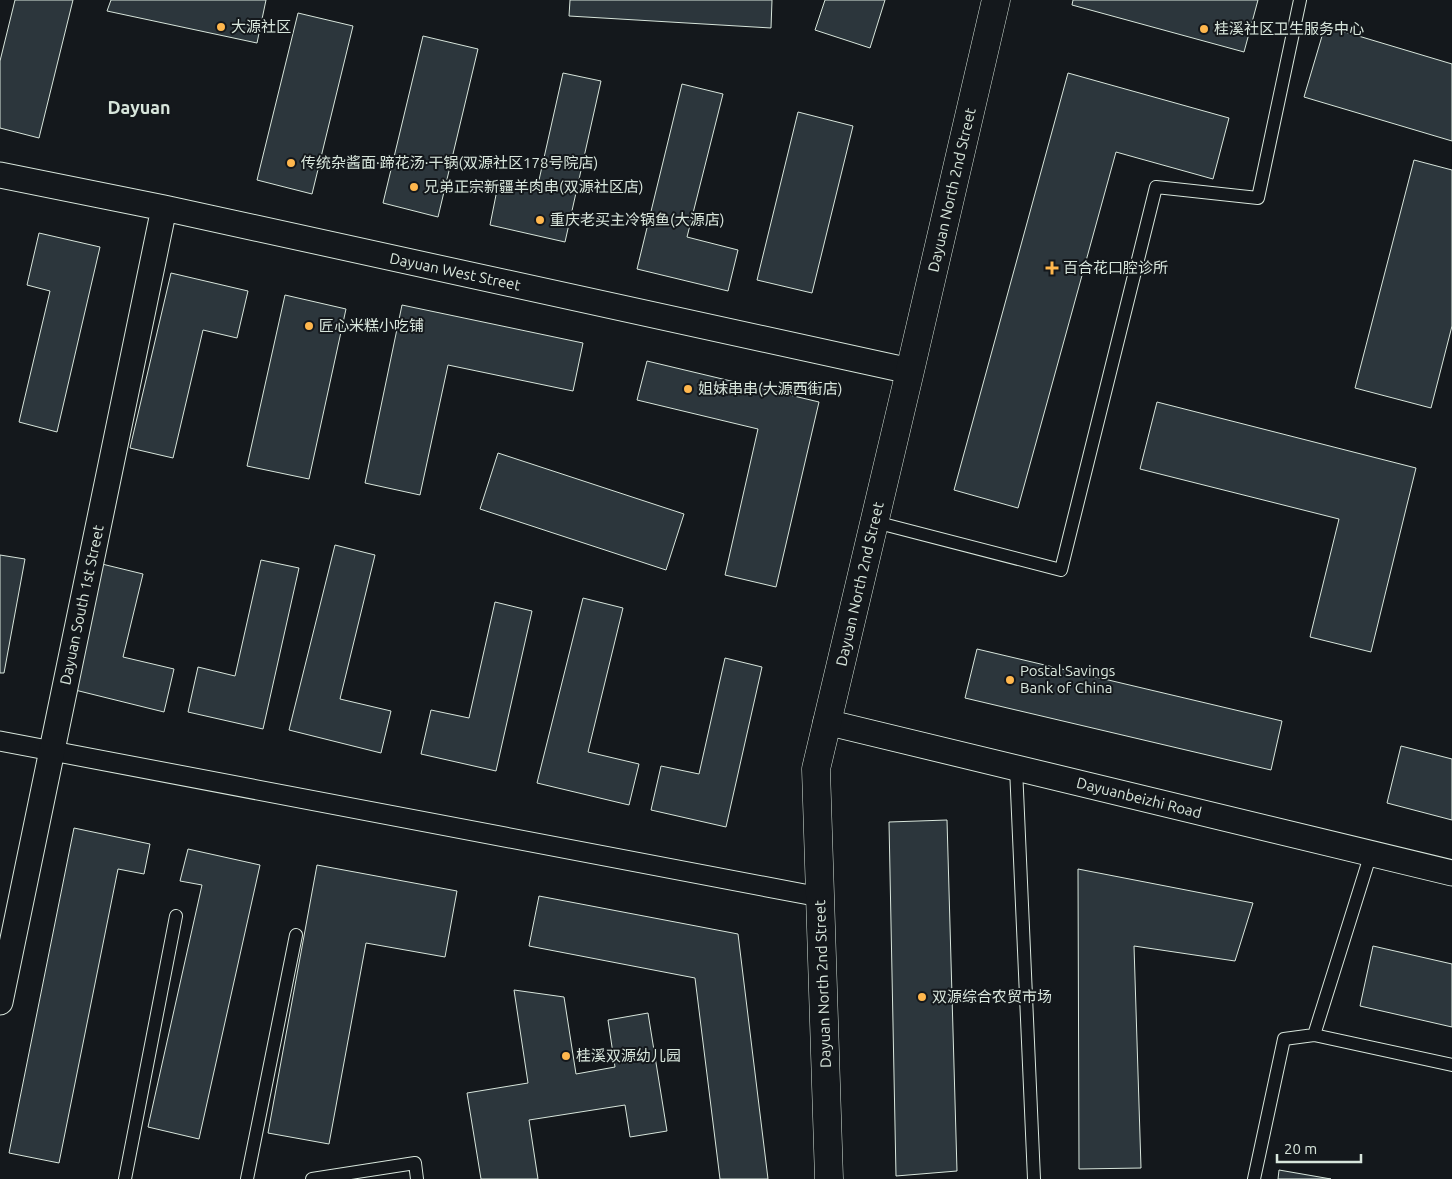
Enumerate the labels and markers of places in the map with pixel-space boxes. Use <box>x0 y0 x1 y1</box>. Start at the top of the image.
place label: 大源社区 <box>231 18 291 35</box>
place label: 桂溪社区卫生服务中心 <box>1214 20 1364 37</box>
marker: 大源社区 <box>215 21 227 33</box>
marker: 桂溪社区卫生服务中心 <box>1198 23 1210 35</box>
place label: 传统杂酱面·蹄花汤·干锅(双源社区178号院店) <box>301 154 598 171</box>
marker: 传统杂酱面·蹄花汤·干锅(双源社区178号院店) <box>285 157 297 169</box>
place label: 兄弟正宗新疆羊肉串(双源社区店) <box>424 178 643 195</box>
marker: 兄弟正宗新疆羊肉串(双源社区店) <box>408 181 420 193</box>
place label: 重庆老买主冷锅鱼(大源店) <box>550 211 724 228</box>
marker: 重庆老买主冷锅鱼(大源店) <box>534 214 546 226</box>
place label: 百合花口腔诊所 <box>1063 259 1168 276</box>
marker: 百合花口腔诊所 <box>1045 261 1059 275</box>
place label: 匠心米糕小吃铺 <box>319 317 424 334</box>
marker: 匠心米糕小吃铺 <box>303 320 315 332</box>
place label: 姐妹串串(大源西街店) <box>698 380 842 397</box>
marker: 姐妹串串(大源西街店) <box>682 383 694 395</box>
place label: Postal Savings Bank of China <box>1020 662 1115 696</box>
marker: Postal Savings Bank of China <box>1004 674 1016 686</box>
place label: 双源综合农贸市场 <box>932 988 1052 1005</box>
marker: 双源综合农贸市场 <box>916 991 928 1003</box>
place label: 桂溪双源幼儿园 <box>576 1047 681 1064</box>
marker: 桂溪双源幼儿园 <box>560 1050 572 1062</box>

